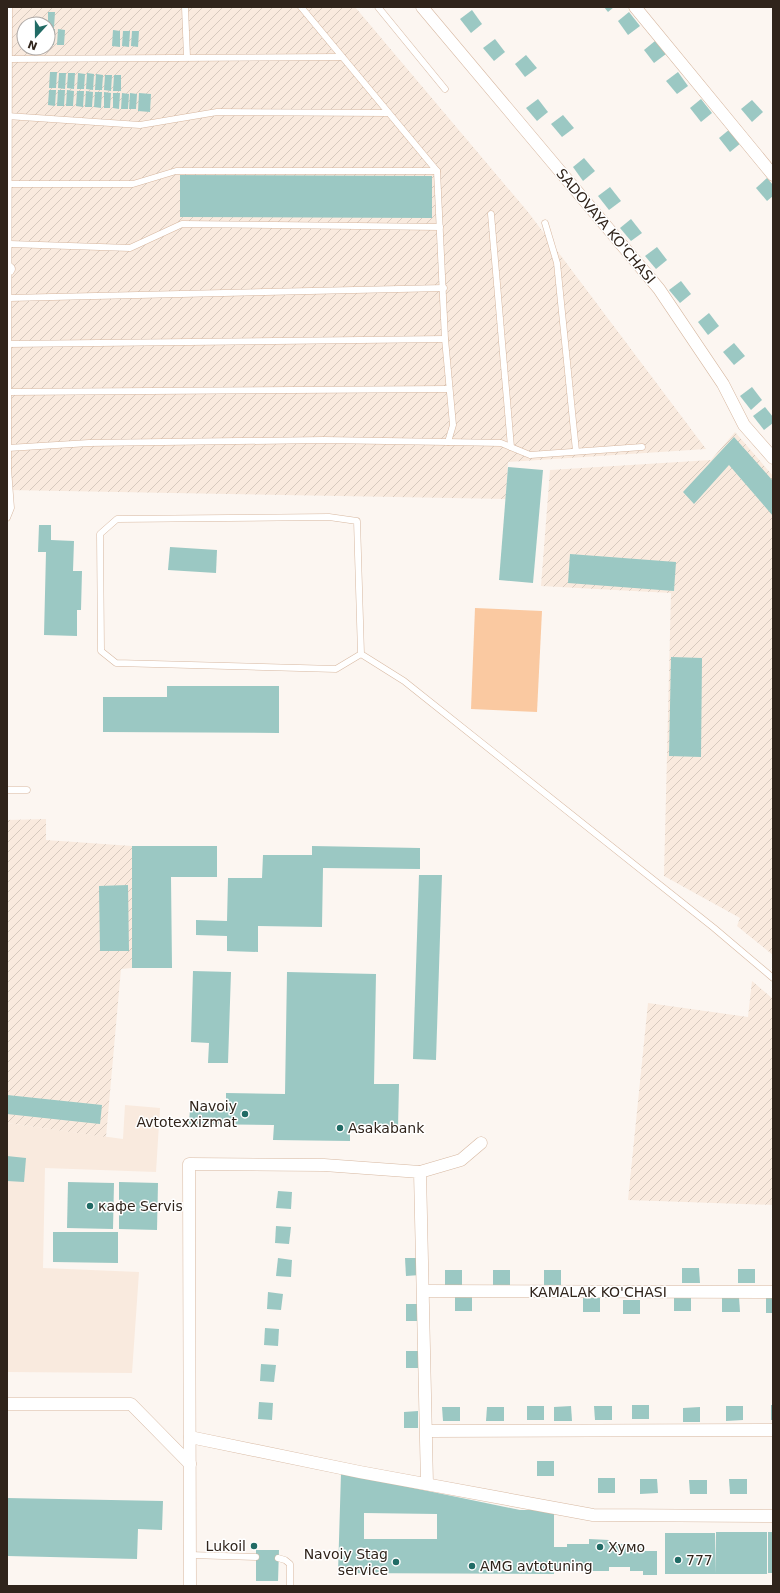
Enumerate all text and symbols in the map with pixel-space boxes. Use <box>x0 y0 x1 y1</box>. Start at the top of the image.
north arrow <box>16 16 56 56</box>
text: N <box>26 37 39 53</box>
street label: SADOVAYA KO'CHASI <box>553 165 659 287</box>
place label: Navoiy Avtotexxizmat <box>137 1098 238 1130</box>
marker: Navoiy Avtotexxizmat <box>240 1109 250 1119</box>
place label: Asakabank <box>348 1120 425 1136</box>
marker: Asakabank <box>335 1123 345 1133</box>
place label: кафе Servis <box>98 1198 183 1214</box>
marker: кафе Servis <box>85 1201 95 1211</box>
street label: KAMALAK KO'CHASI <box>529 1284 667 1300</box>
place label: Lukoil <box>206 1538 246 1554</box>
place label: Хумо <box>608 1539 645 1555</box>
marker: Lukoil <box>249 1541 259 1551</box>
marker: Хумо <box>595 1542 605 1552</box>
place label: Navoiy Stag service <box>304 1546 388 1578</box>
place label: 777 <box>686 1552 713 1568</box>
marker: 777 <box>673 1555 683 1565</box>
marker: Navoiy Stag service <box>391 1557 401 1567</box>
place label: AMG avtotuning <box>480 1558 593 1574</box>
marker: AMG avtotuning <box>467 1561 477 1571</box>

